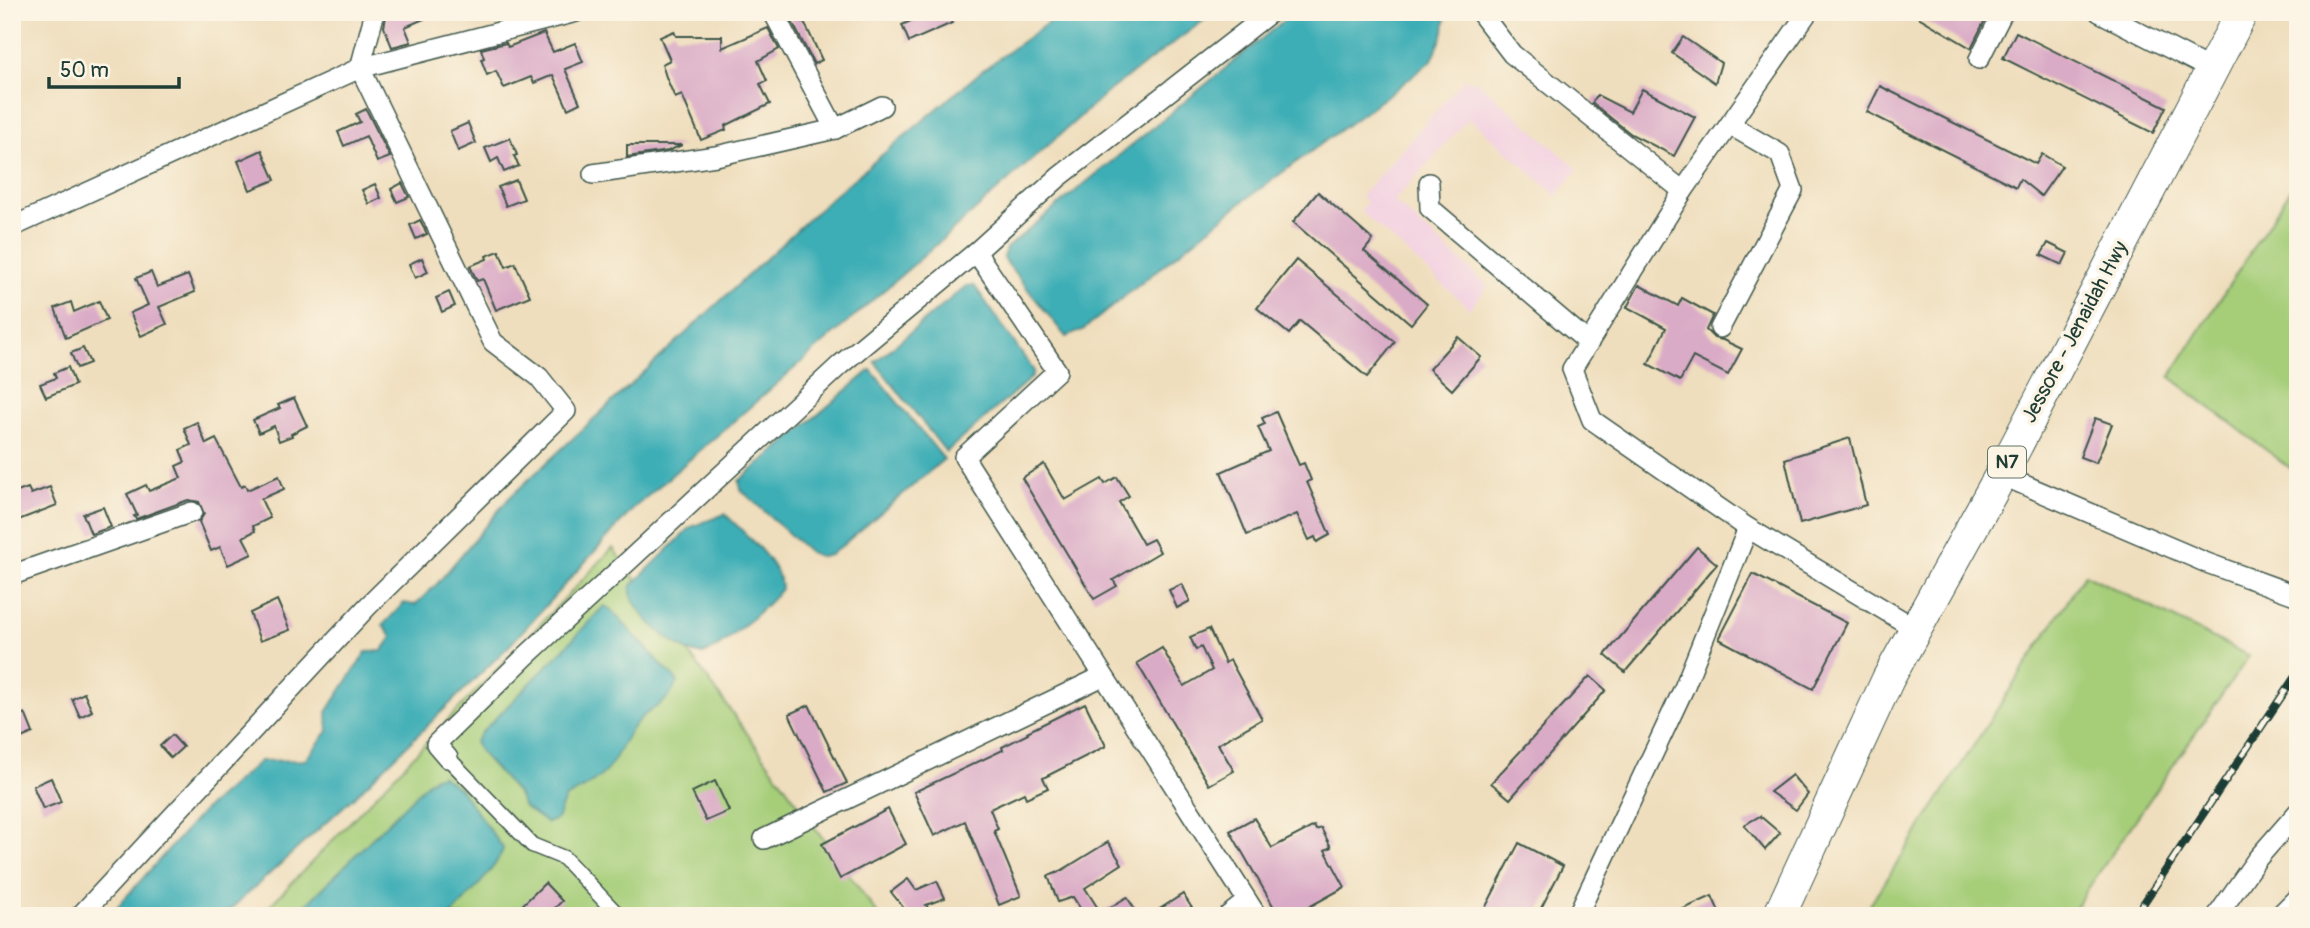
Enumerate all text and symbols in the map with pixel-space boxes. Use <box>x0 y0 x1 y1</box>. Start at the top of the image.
scale bar <box>49 46 178 90</box>
text: 50 m <box>60 57 109 84</box>
street label: Jessore - Jenaidah Hwy <box>2016 236 2134 428</box>
road number: N7 <box>1988 446 2026 477</box>

